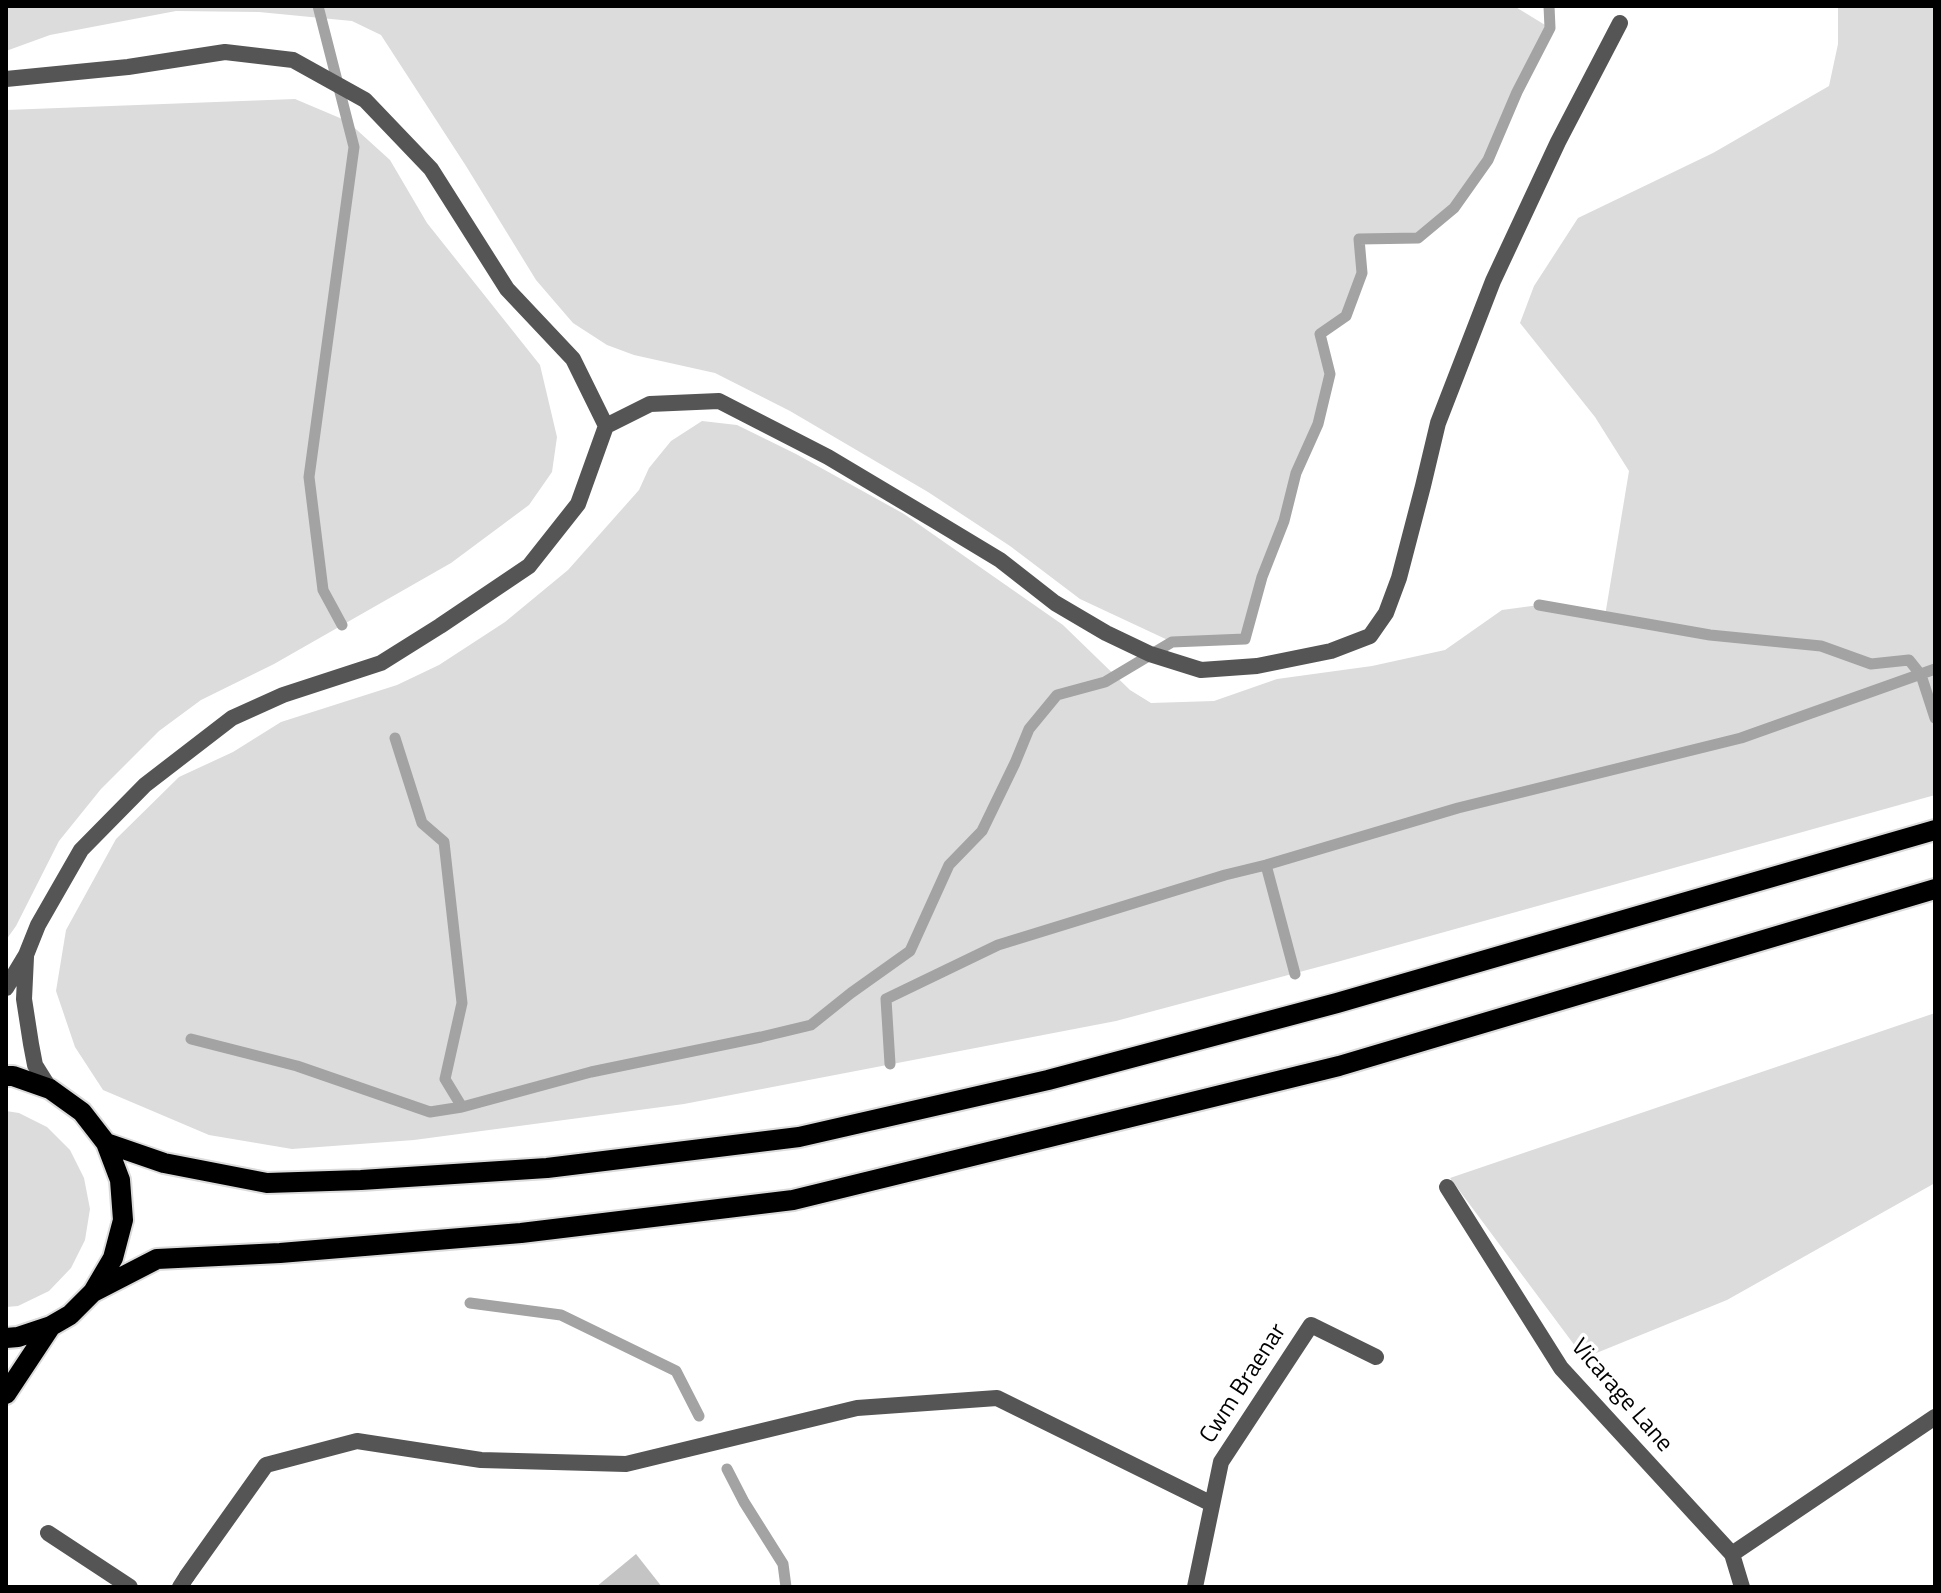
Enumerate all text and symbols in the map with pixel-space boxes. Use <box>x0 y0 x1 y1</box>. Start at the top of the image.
street label: Cwm Braenar <box>1195 1319 1293 1449</box>
street label: Vicarage Lane <box>1564 1334 1678 1458</box>

